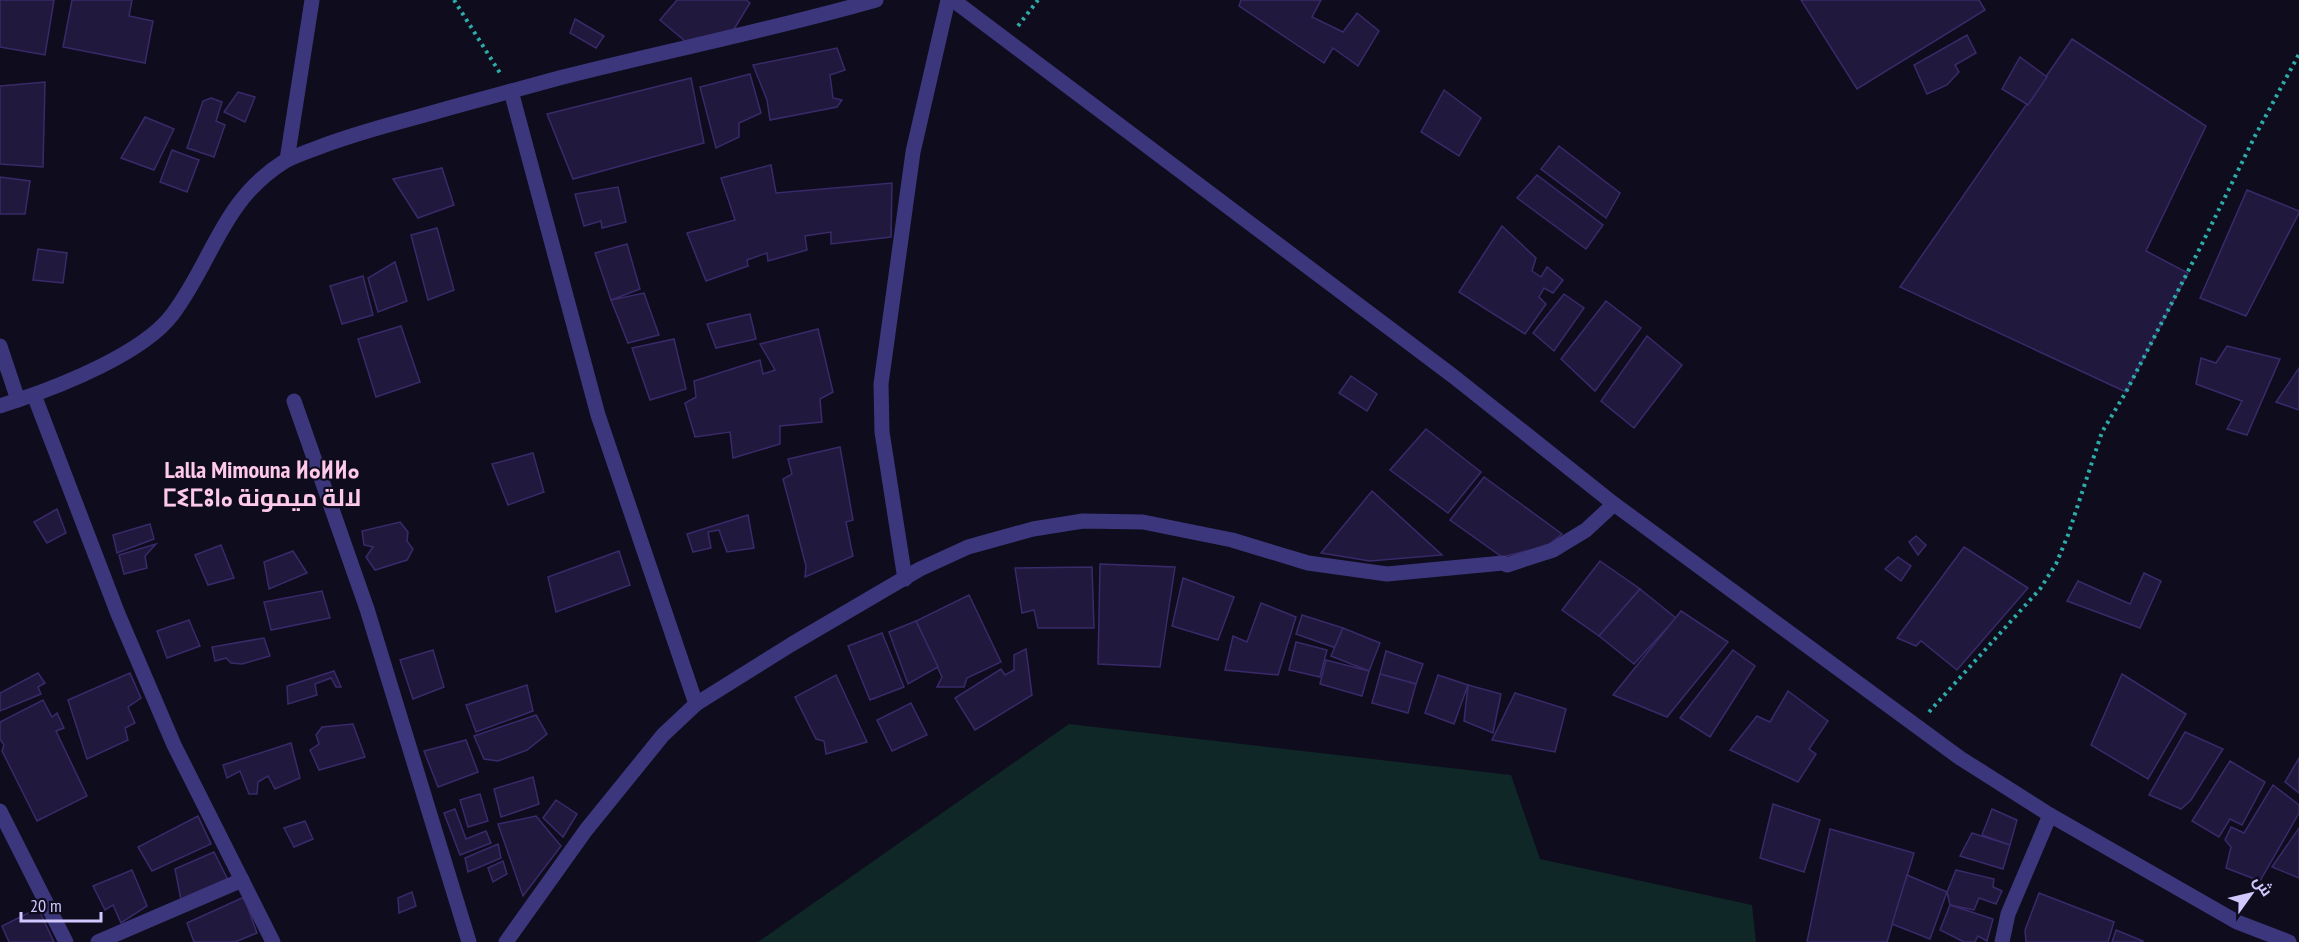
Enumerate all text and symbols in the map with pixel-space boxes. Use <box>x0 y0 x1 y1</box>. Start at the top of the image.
district label: Lalla Mimouna ⵍⴰⵍⵍⴰ ⵎⵉⵎⵓⵏⴰ لالة ميمونة <box>163 454 361 513</box>
north arrow <box>2221 864 2281 924</box>
text: ش <box>2249 872 2277 900</box>
scale bar <box>21 885 100 923</box>
text: 20 m <box>30 894 62 917</box>

